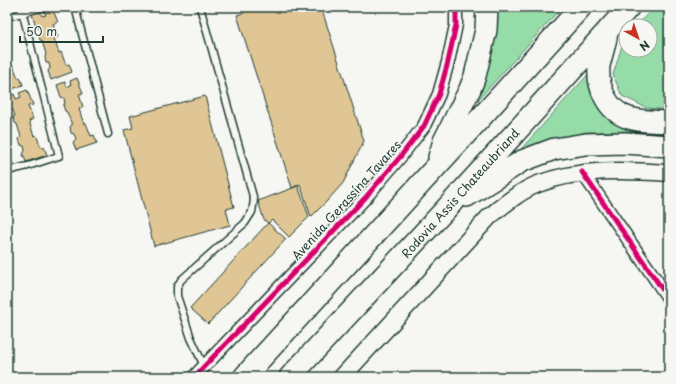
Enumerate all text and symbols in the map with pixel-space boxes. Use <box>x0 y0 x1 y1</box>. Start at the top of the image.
scale bar <box>20 18 103 44</box>
north arrow <box>618 18 658 58</box>
text: 50 m <box>26 22 57 40</box>
text: N <box>636 37 654 56</box>
street label: Rodovia Assis Chateaubriand <box>397 124 524 262</box>
street label: Avenida Gerassína Tavares <box>287 136 405 264</box>

